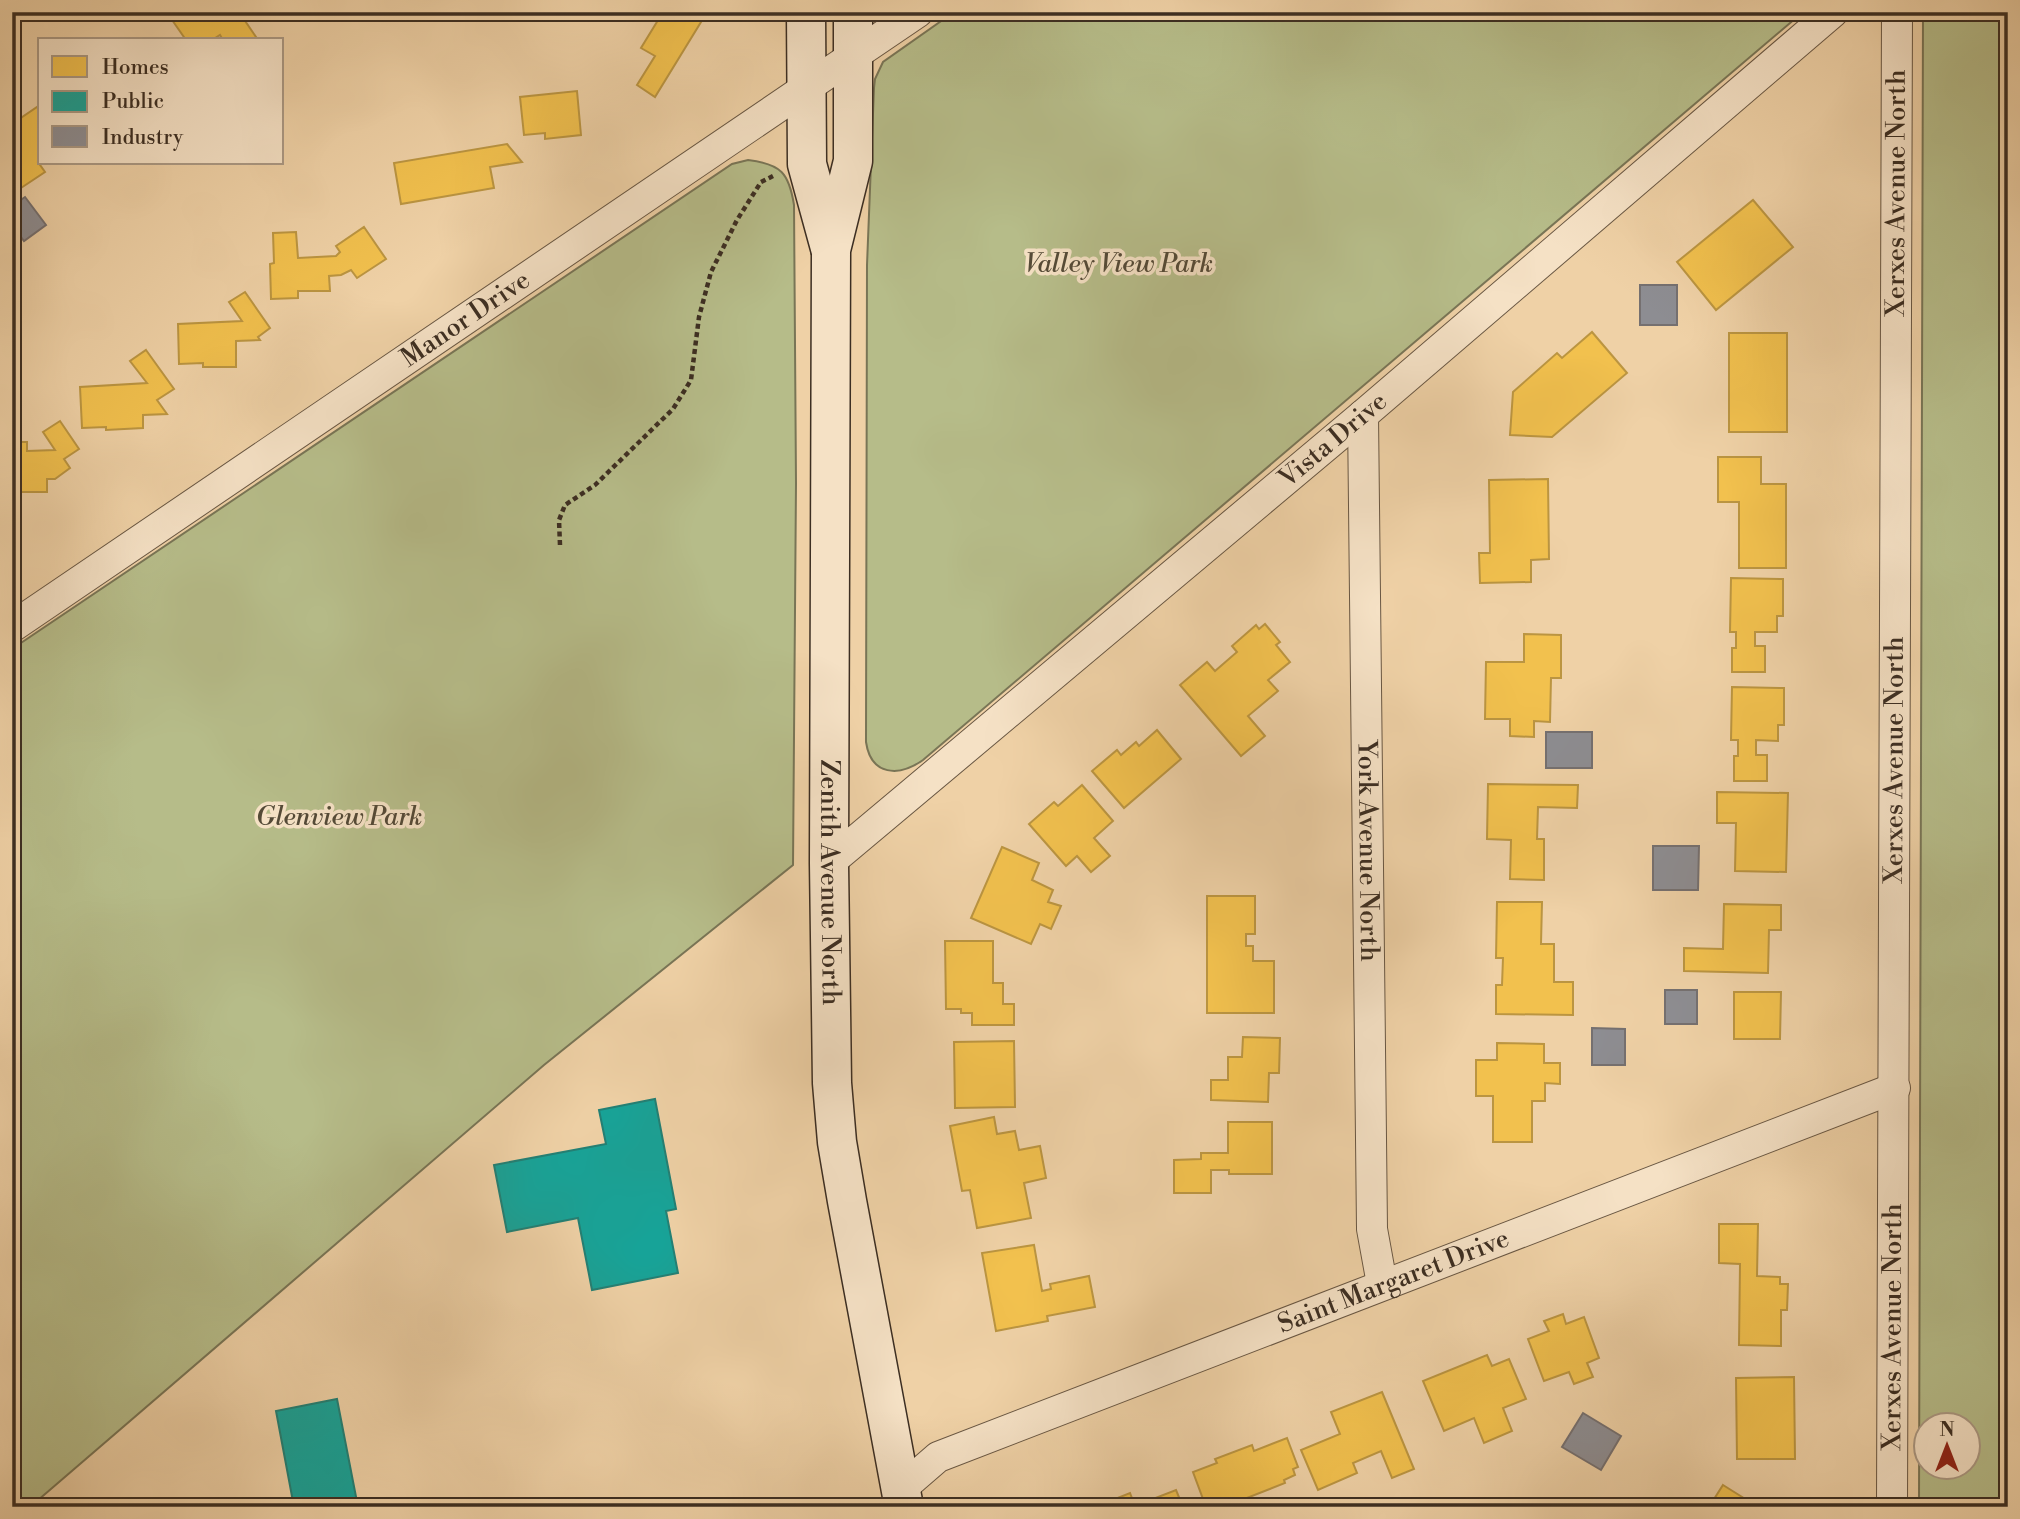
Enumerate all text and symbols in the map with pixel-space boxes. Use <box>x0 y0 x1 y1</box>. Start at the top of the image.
legend <box>38 38 284 164</box>
text: Homes <box>102 55 169 81</box>
street label: Xerxes Avenue North <box>1880 70 1913 317</box>
text: Public <box>102 89 164 115</box>
text: Industry <box>102 125 184 151</box>
park label: Valley View Park <box>1025 248 1213 280</box>
street label: Manor Drive <box>395 264 536 374</box>
street label: Vista Drive <box>1272 385 1394 495</box>
street label: Xerxes Avenue North <box>1878 637 1911 884</box>
street label: York Avenue North <box>1351 738 1385 962</box>
street label: Zenith Avenue North <box>813 759 847 1006</box>
park label: Glenview Park <box>256 801 422 833</box>
street label: Xerxes Avenue North <box>1876 1204 1909 1451</box>
street label: Saint Margaret Drive <box>1273 1222 1514 1341</box>
north arrow <box>1912 1410 1982 1480</box>
text: N <box>1939 1418 1955 1442</box>

